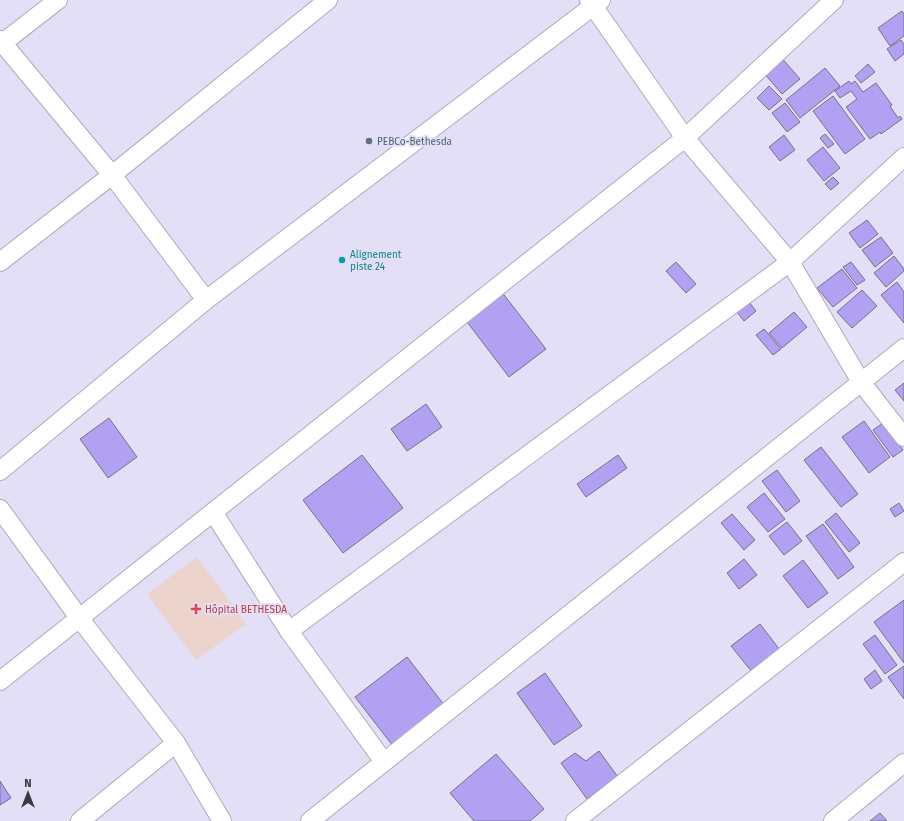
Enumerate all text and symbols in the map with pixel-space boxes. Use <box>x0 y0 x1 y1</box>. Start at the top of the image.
marker: PEBCo-Bethesda <box>364 136 374 146</box>
place label: PEBCo-Bethesda <box>377 136 452 148</box>
place label: Alignement piste 24 <box>350 249 402 273</box>
marker: Alignement piste 24 <box>337 255 347 265</box>
marker: Hôpital BETHESDA <box>190 603 202 615</box>
place label: Hôpital BETHESDA <box>205 604 287 616</box>
north arrow <box>8 773 48 813</box>
text: N <box>24 777 32 790</box>

